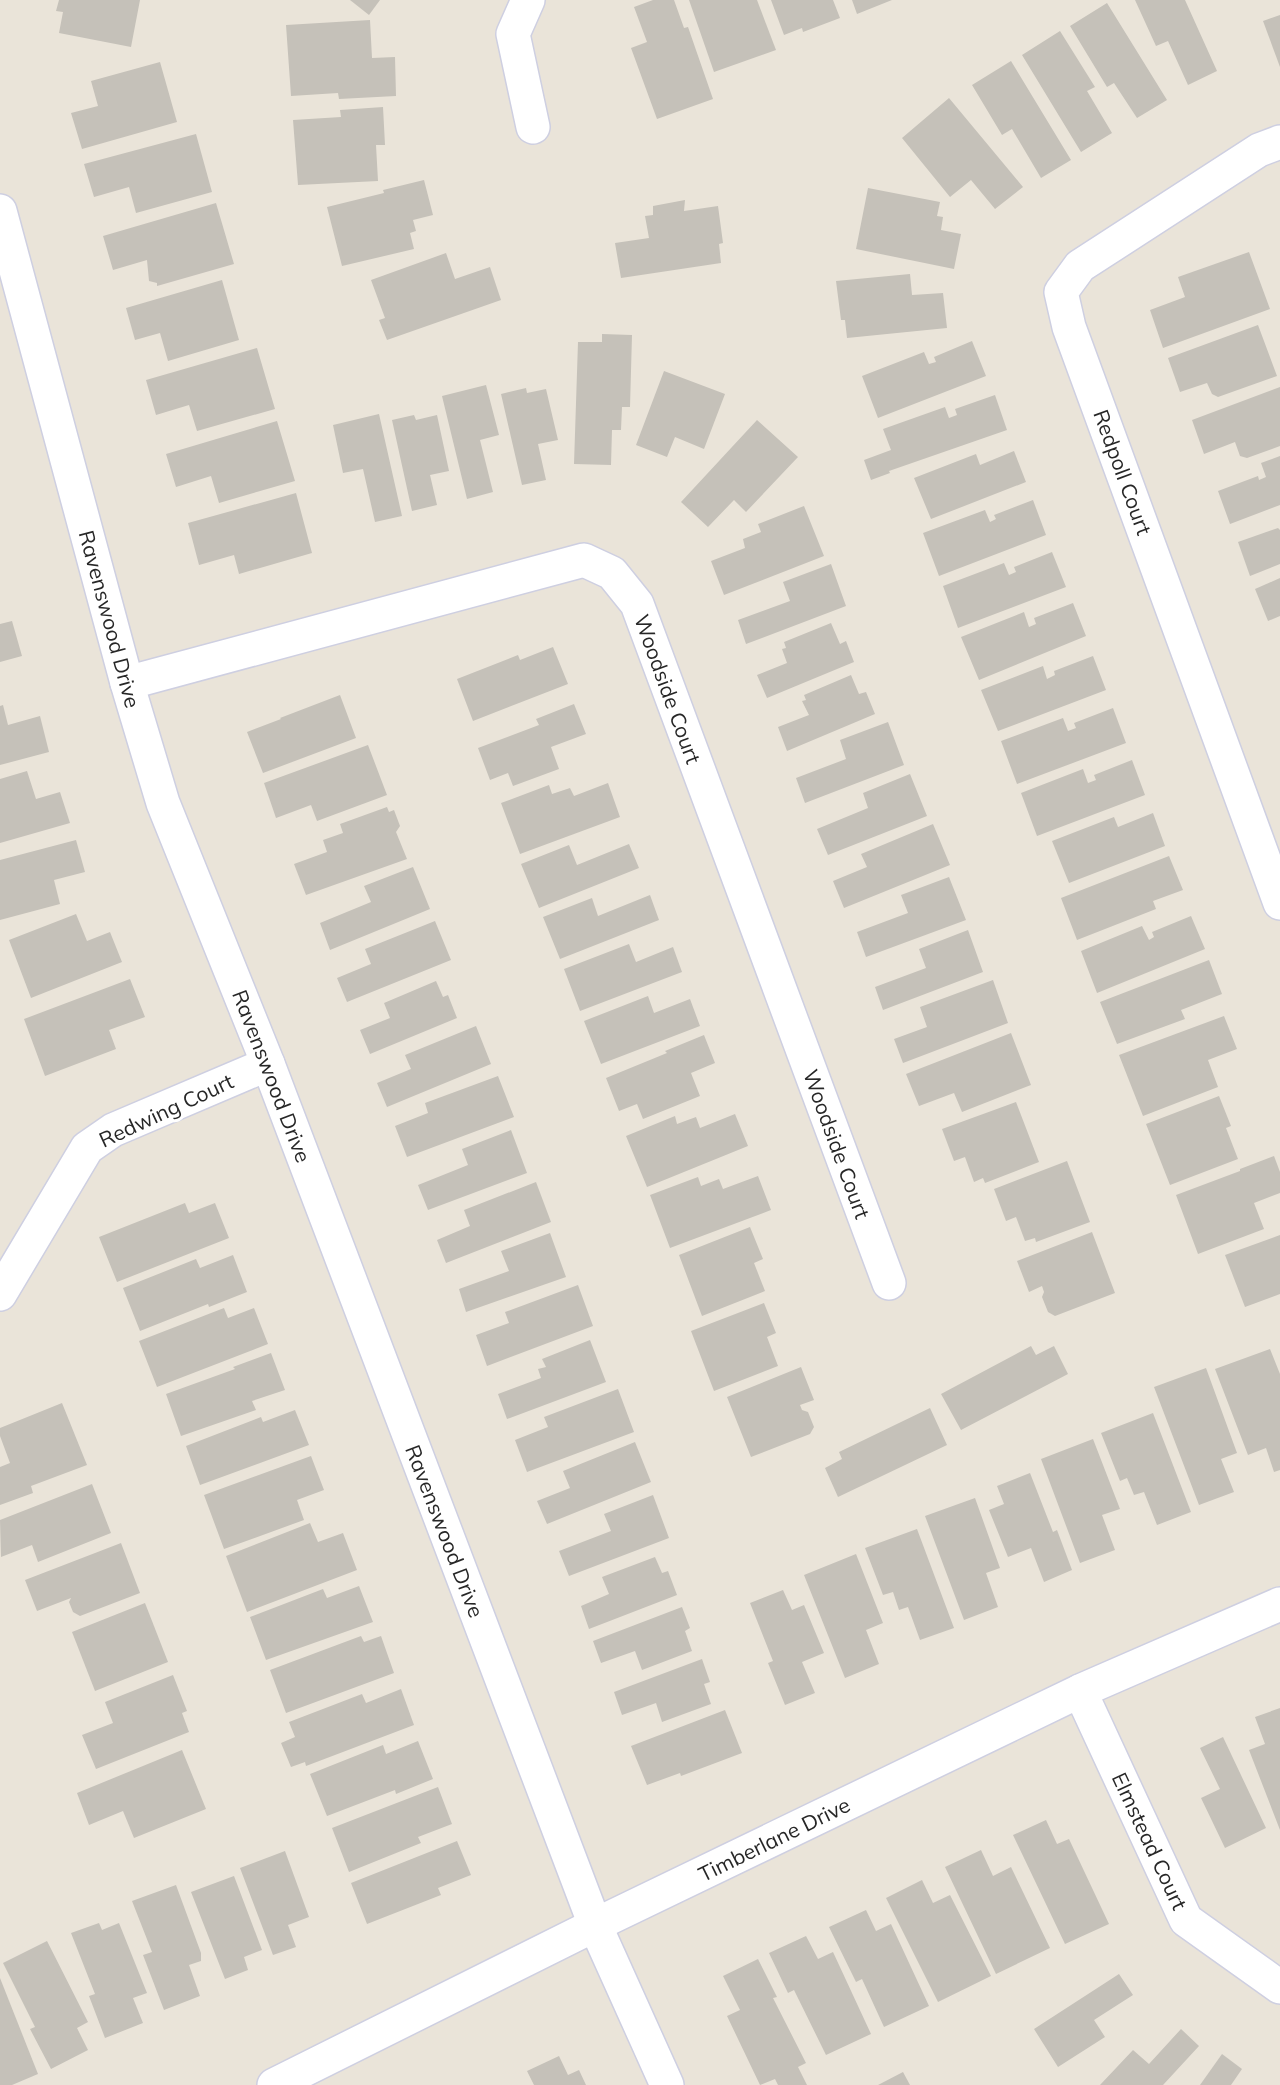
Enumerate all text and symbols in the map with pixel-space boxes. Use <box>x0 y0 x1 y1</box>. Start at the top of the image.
street label: Redpoll Court <box>1088 406 1158 538</box>
street label: Ravenswood Drive <box>74 527 146 711</box>
street label: Woodside Court <box>629 611 707 767</box>
street label: Ravenswood Drive <box>227 986 317 1166</box>
street label: Woodside Court <box>798 1066 876 1222</box>
street label: Redwing Court <box>95 1068 237 1152</box>
street label: Ravenswood Drive <box>400 1441 490 1621</box>
street label: Elmstead Court <box>1107 1768 1193 1914</box>
street label: Timberlane Drive <box>694 1791 854 1887</box>

